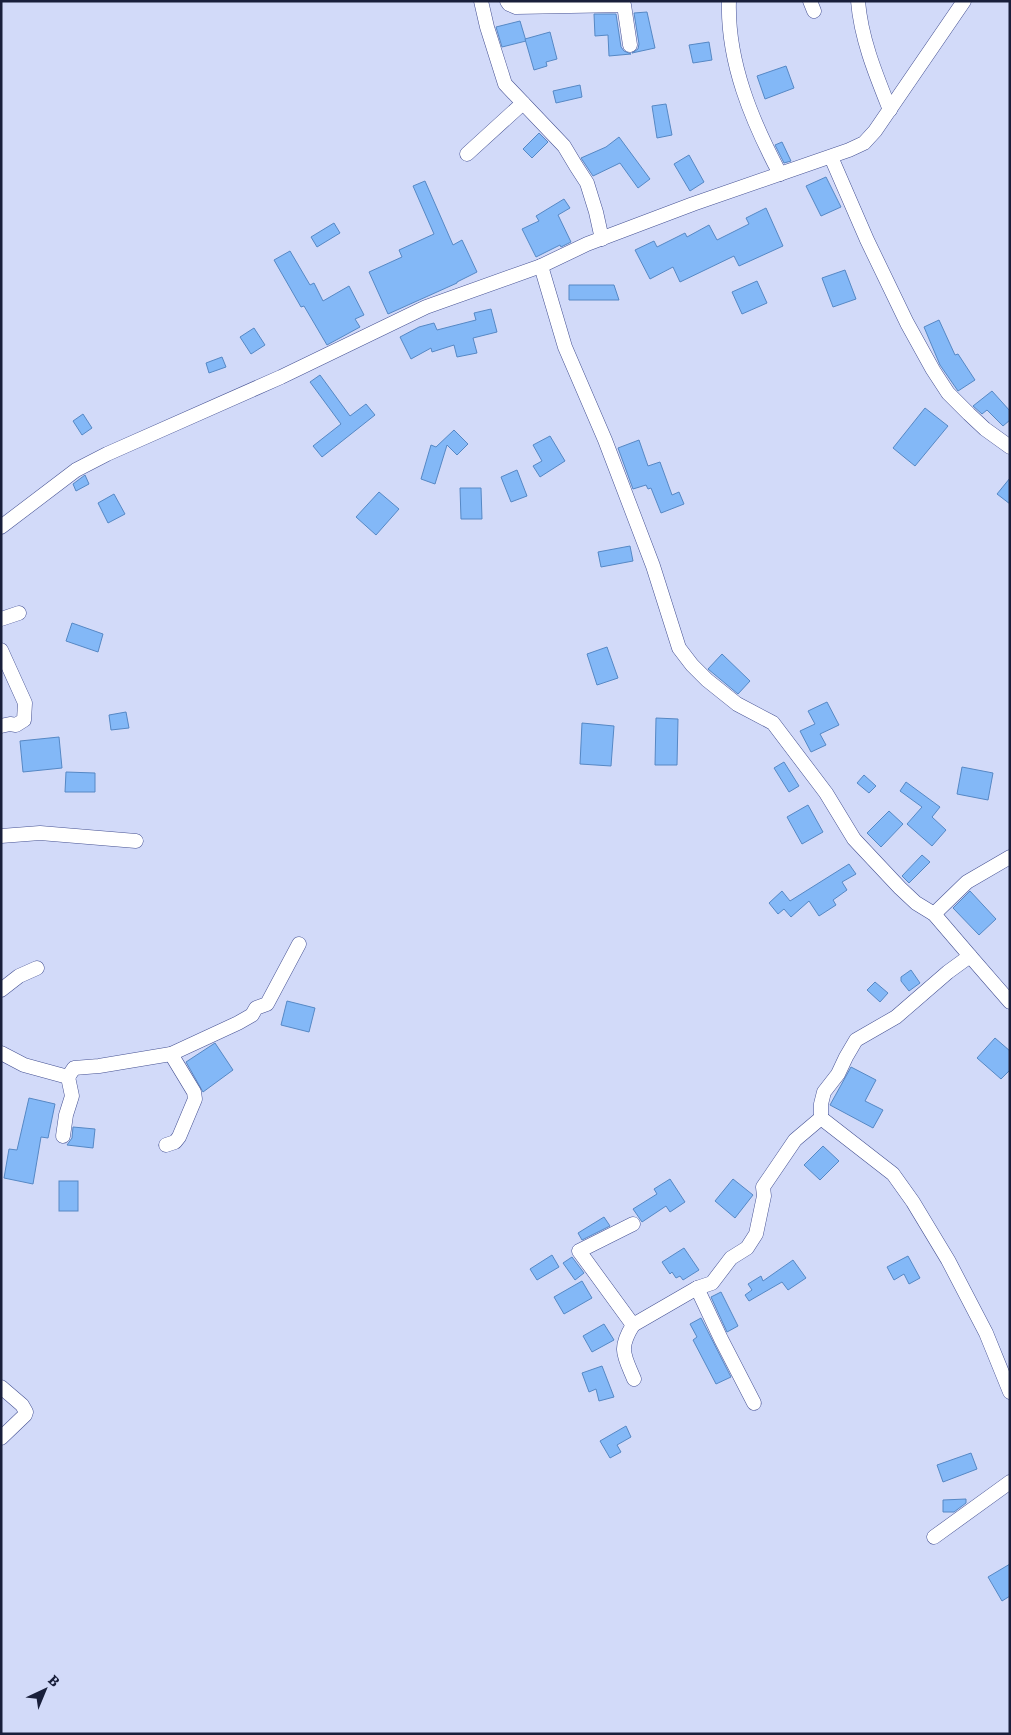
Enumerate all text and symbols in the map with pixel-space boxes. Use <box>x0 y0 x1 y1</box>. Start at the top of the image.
north arrow <box>20 1665 70 1715</box>
text: B <box>44 1669 65 1691</box>

